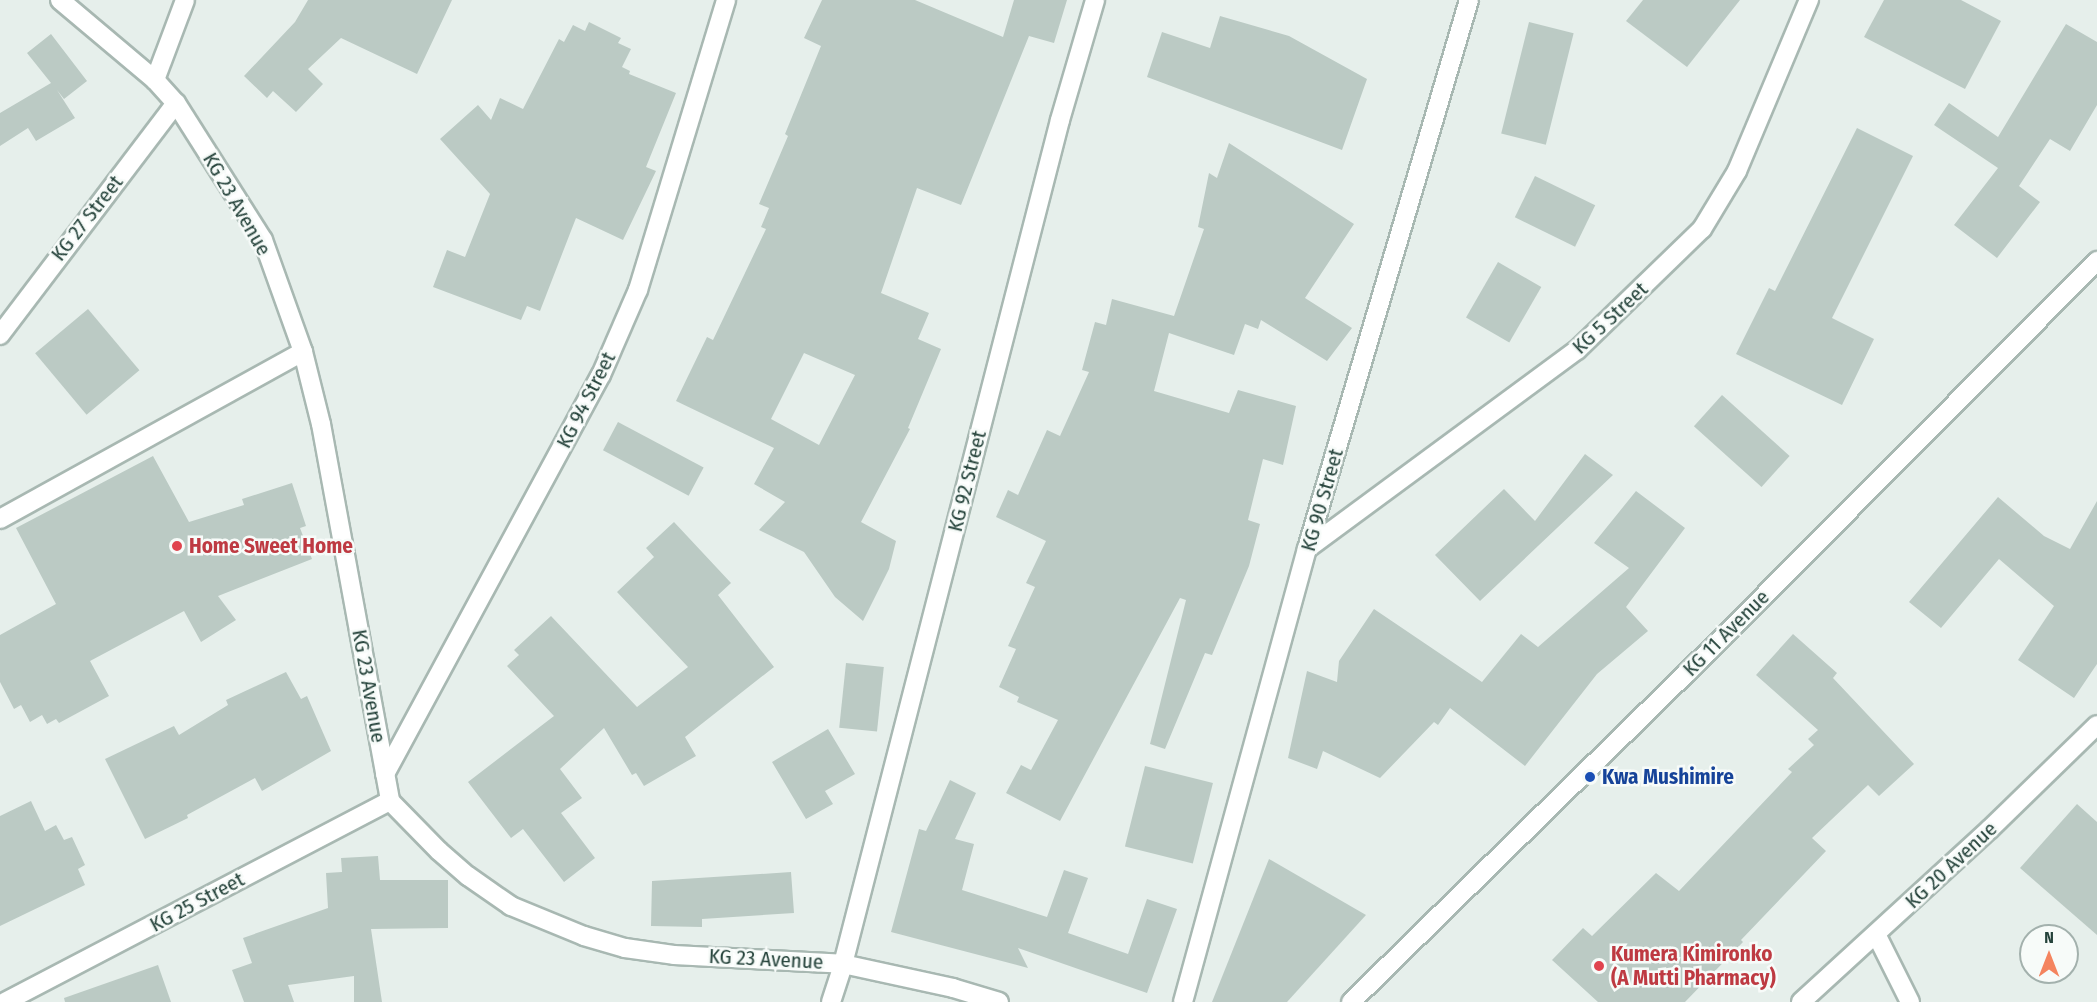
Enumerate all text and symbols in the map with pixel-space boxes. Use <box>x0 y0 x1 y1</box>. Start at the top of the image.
street label: KG 23 Avenue <box>197 148 277 260</box>
street label: KG 27 Street <box>46 170 128 266</box>
street label: KG 5 Street <box>1567 277 1653 359</box>
street label: KG 94 Street <box>551 348 621 452</box>
street label: KG 92 Street <box>942 428 992 534</box>
street label: KG 90 Street <box>1295 446 1349 554</box>
place label: Home Sweet Home <box>189 533 353 559</box>
marker: Home Sweet Home <box>170 539 184 553</box>
street label: KG 11 Avenue <box>1678 585 1774 681</box>
street label: KG 23 Avenue <box>347 627 391 745</box>
place label: Kwa Mushimire <box>1602 764 1734 790</box>
marker: Kwa Mushimire <box>1583 770 1597 784</box>
street label: KG 20 Avenue <box>1900 816 2002 914</box>
street label: KG 25 Street <box>145 867 249 937</box>
north arrow <box>2019 924 2079 984</box>
text: N <box>2044 928 2054 947</box>
place label: Kumera Kimironko (A Mutti Pharmacy) <box>1611 941 1776 991</box>
street label: KG 23 Avenue <box>708 943 824 975</box>
marker: Kumera Kimironko (A Mutti Pharmacy) <box>1592 959 1606 973</box>

